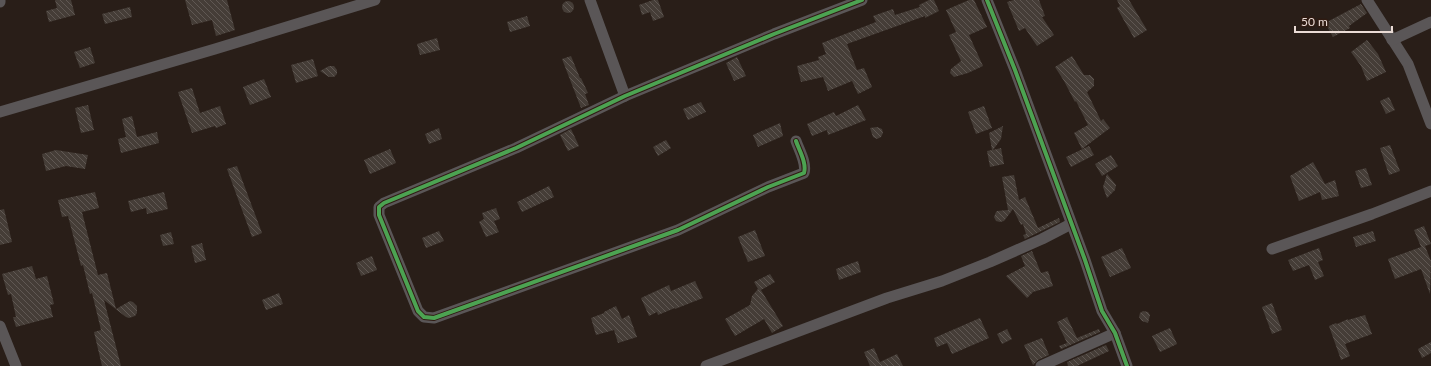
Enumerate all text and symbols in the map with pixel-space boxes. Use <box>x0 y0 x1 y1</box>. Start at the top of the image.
scale bar <box>1295 8 1392 34</box>
text: 50 m <box>1301 14 1328 29</box>

